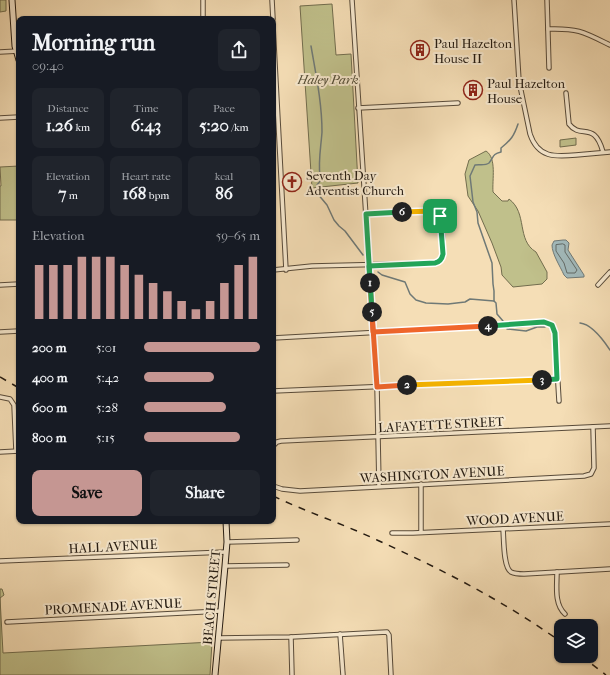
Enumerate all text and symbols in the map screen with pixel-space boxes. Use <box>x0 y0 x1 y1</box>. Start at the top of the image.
button: share <box>218 29 260 71</box>
text: Morning run <box>32 30 155 56</box>
place label: Paul Hazelton House II <box>434 36 513 66</box>
building icon: Paul Hazelton House II <box>409 39 431 61</box>
text: 09:40 <box>32 58 64 73</box>
park label: Haley Park <box>296 72 359 87</box>
place label: Paul Hazelton House <box>487 76 566 106</box>
building icon: Paul Hazelton House <box>462 79 484 101</box>
text: Distance <box>47 102 89 115</box>
text: Time <box>134 102 159 115</box>
text: Pace <box>213 102 235 115</box>
text: 1.26 <box>46 115 73 135</box>
text: 6:43 <box>131 115 161 135</box>
text: 5:20 <box>199 115 229 135</box>
text: km <box>73 121 90 134</box>
text: /km <box>229 121 249 134</box>
place label: Seventh Day Adventist Church <box>305 168 405 198</box>
text: Elevation <box>46 170 90 183</box>
text: Heart rate <box>121 170 171 183</box>
text: kcal <box>215 170 233 183</box>
church icon: Seventh Day Adventist Church <box>281 171 303 193</box>
text: 7 <box>58 183 66 203</box>
text: 168 <box>123 183 146 203</box>
text: 86 <box>215 183 233 203</box>
text: m <box>66 189 78 202</box>
text: bpm <box>146 189 169 202</box>
pin <box>423 199 457 233</box>
pin: 6 <box>392 202 412 222</box>
text: 6 <box>399 205 405 218</box>
icon: arrive <box>429 205 451 227</box>
text: Elevation <box>32 228 85 243</box>
text: 59–65 m <box>216 228 260 243</box>
pin: 1 <box>360 273 380 293</box>
text: 1 <box>368 276 372 289</box>
pin: 5 <box>362 302 382 322</box>
text: 5 <box>370 305 374 318</box>
pin: 4 <box>478 316 498 336</box>
text: 4 <box>485 319 491 332</box>
text: 200 m <box>32 340 67 355</box>
text: 5:01 <box>96 340 117 355</box>
text: 400 m <box>32 370 68 385</box>
text: 5:42 <box>96 370 119 385</box>
pin: 3 <box>532 370 552 390</box>
text: 3 <box>540 373 544 386</box>
pin: 2 <box>397 375 417 395</box>
text: 2 <box>404 378 410 391</box>
text: 600 m <box>32 400 67 415</box>
text: 5:28 <box>96 400 118 415</box>
street label: LAFAYETTE STREET <box>378 414 505 435</box>
text: 800 m <box>32 430 66 445</box>
text: 5:15 <box>96 430 115 445</box>
street label: WASHINGTON AVENUE <box>358 463 505 486</box>
button: Save <box>32 470 142 516</box>
button: Share <box>150 470 260 516</box>
street label: WOOD AVENUE <box>465 508 564 529</box>
street label: HALL AVENUE <box>68 537 158 556</box>
street label: BEACH STREET <box>200 548 223 645</box>
street label: PROMENADE AVENUE <box>44 595 182 618</box>
map controls <box>554 619 598 663</box>
button: layers <box>554 619 598 663</box>

